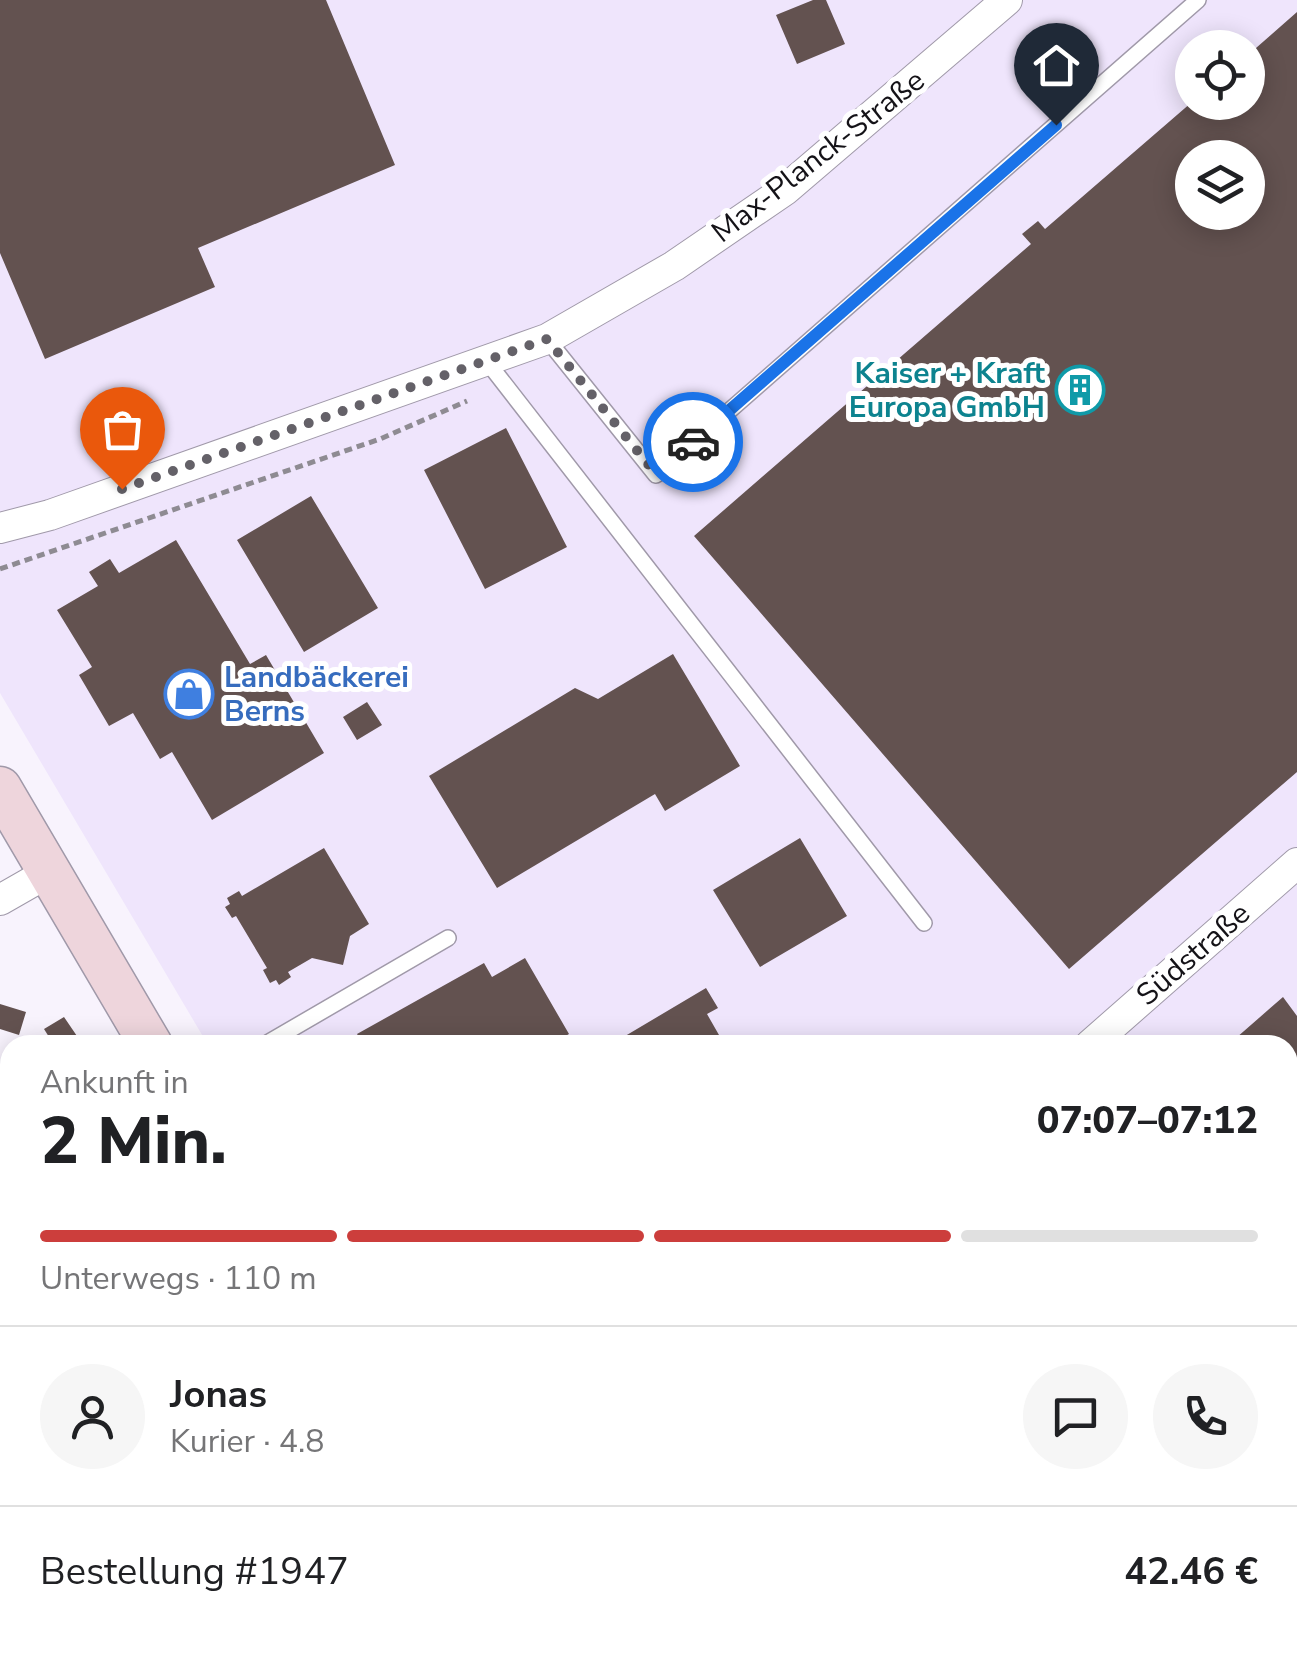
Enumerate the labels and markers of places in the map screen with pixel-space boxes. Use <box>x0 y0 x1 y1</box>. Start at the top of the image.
pin <box>1014 23 1099 126</box>
place label: Kaiser + Kraft Europa GmbH <box>849 353 1045 428</box>
building icon: Kaiser + Kraft Europa GmbH <box>1054 364 1106 416</box>
pin <box>80 387 165 490</box>
place label: Landbäckerei Berns <box>224 657 409 732</box>
shop icon: Landbäckerei Berns <box>163 668 215 720</box>

